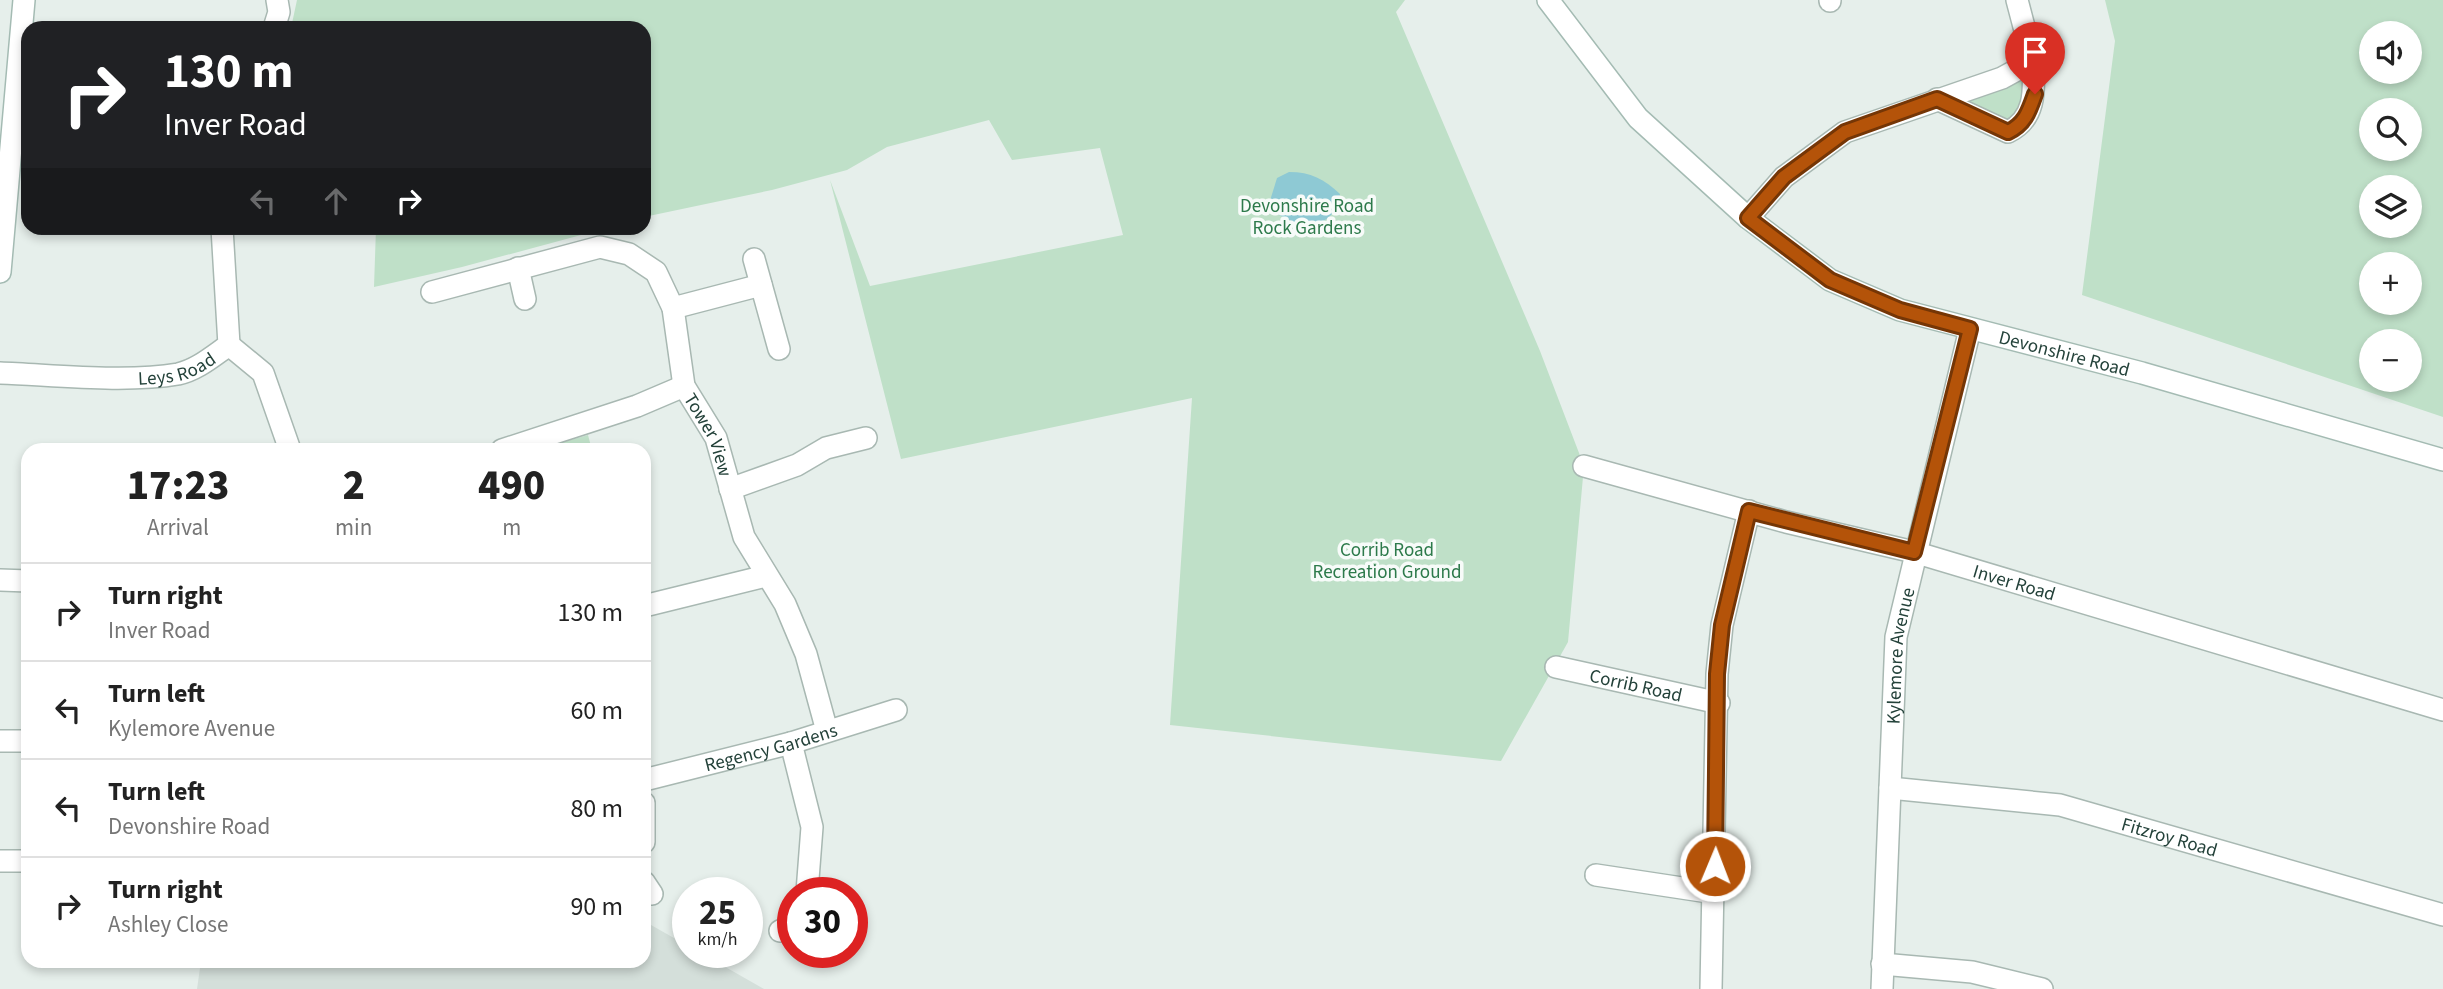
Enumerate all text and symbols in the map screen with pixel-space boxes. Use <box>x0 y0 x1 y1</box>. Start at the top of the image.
map controls <box>2359 21 2422 392</box>
button: sound <box>2359 21 2422 84</box>
pin <box>2005 22 2065 94</box>
icon: arrive <box>2016 33 2054 71</box>
text: 130 m <box>164 37 293 107</box>
icon: right <box>49 49 140 140</box>
button: search <box>2359 98 2422 161</box>
text: Inver Road <box>164 102 307 148</box>
button: layers <box>2359 175 2422 238</box>
icon: left <box>244 182 282 220</box>
icon: ahead <box>317 182 355 220</box>
icon: right <box>390 182 428 220</box>
park label: Devonshire Road Rock Gardens <box>1240 193 1374 242</box>
button: + <box>2359 252 2422 315</box>
street label: Devonshire Road <box>1996 324 2132 384</box>
button: − <box>2359 329 2422 392</box>
street label: Leys Road <box>137 346 222 393</box>
street label: Tower View <box>676 388 738 480</box>
text: 17:23 <box>127 456 229 516</box>
text: 2 <box>342 456 365 516</box>
text: 490 <box>478 456 545 516</box>
text: Arrival <box>147 511 209 544</box>
text: min <box>335 511 372 544</box>
text: m <box>502 511 521 544</box>
park label: Corrib Road Recreation Ground <box>1313 537 1461 586</box>
street label: Inver Road <box>1970 558 2059 609</box>
text: Turn right <box>108 577 223 614</box>
street label: Kylemore Avenue <box>1881 585 1922 725</box>
icon: right <box>49 593 87 631</box>
text: 130 m <box>557 594 623 631</box>
text: Inver Road <box>108 614 211 647</box>
street label: Corrib Road <box>1587 663 1685 709</box>
text: Turn left <box>108 675 205 712</box>
icon: left <box>49 691 87 729</box>
text: 60 m <box>570 692 623 729</box>
text: Kylemore Avenue <box>108 712 275 745</box>
street label: Regency Gardens <box>702 717 841 779</box>
text: Turn left <box>108 773 205 810</box>
icon: left <box>49 789 87 827</box>
text: 80 m <box>570 790 623 827</box>
text: Devonshire Road <box>108 810 270 843</box>
street label: Fitzroy Road <box>2118 811 2220 865</box>
position arrow <box>1678 829 1752 903</box>
text: Turn right <box>108 871 223 908</box>
speed limit sign: 30 <box>777 877 868 968</box>
icon: right <box>49 887 87 925</box>
text: 90 m <box>570 888 623 925</box>
text: 25 <box>699 888 736 938</box>
text: Ashley Close <box>108 908 228 941</box>
text: km/h <box>698 927 737 952</box>

